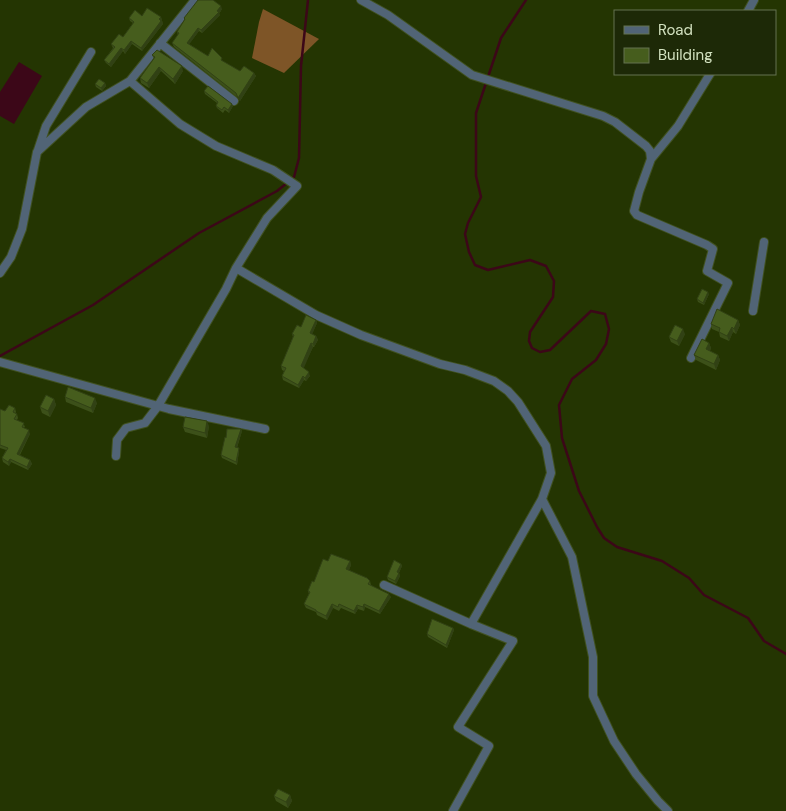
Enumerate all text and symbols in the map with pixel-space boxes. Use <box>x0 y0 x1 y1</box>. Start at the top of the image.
legend <box>614 10 776 75</box>
text: Road <box>658 20 693 40</box>
text: Building <box>658 45 713 65</box>

